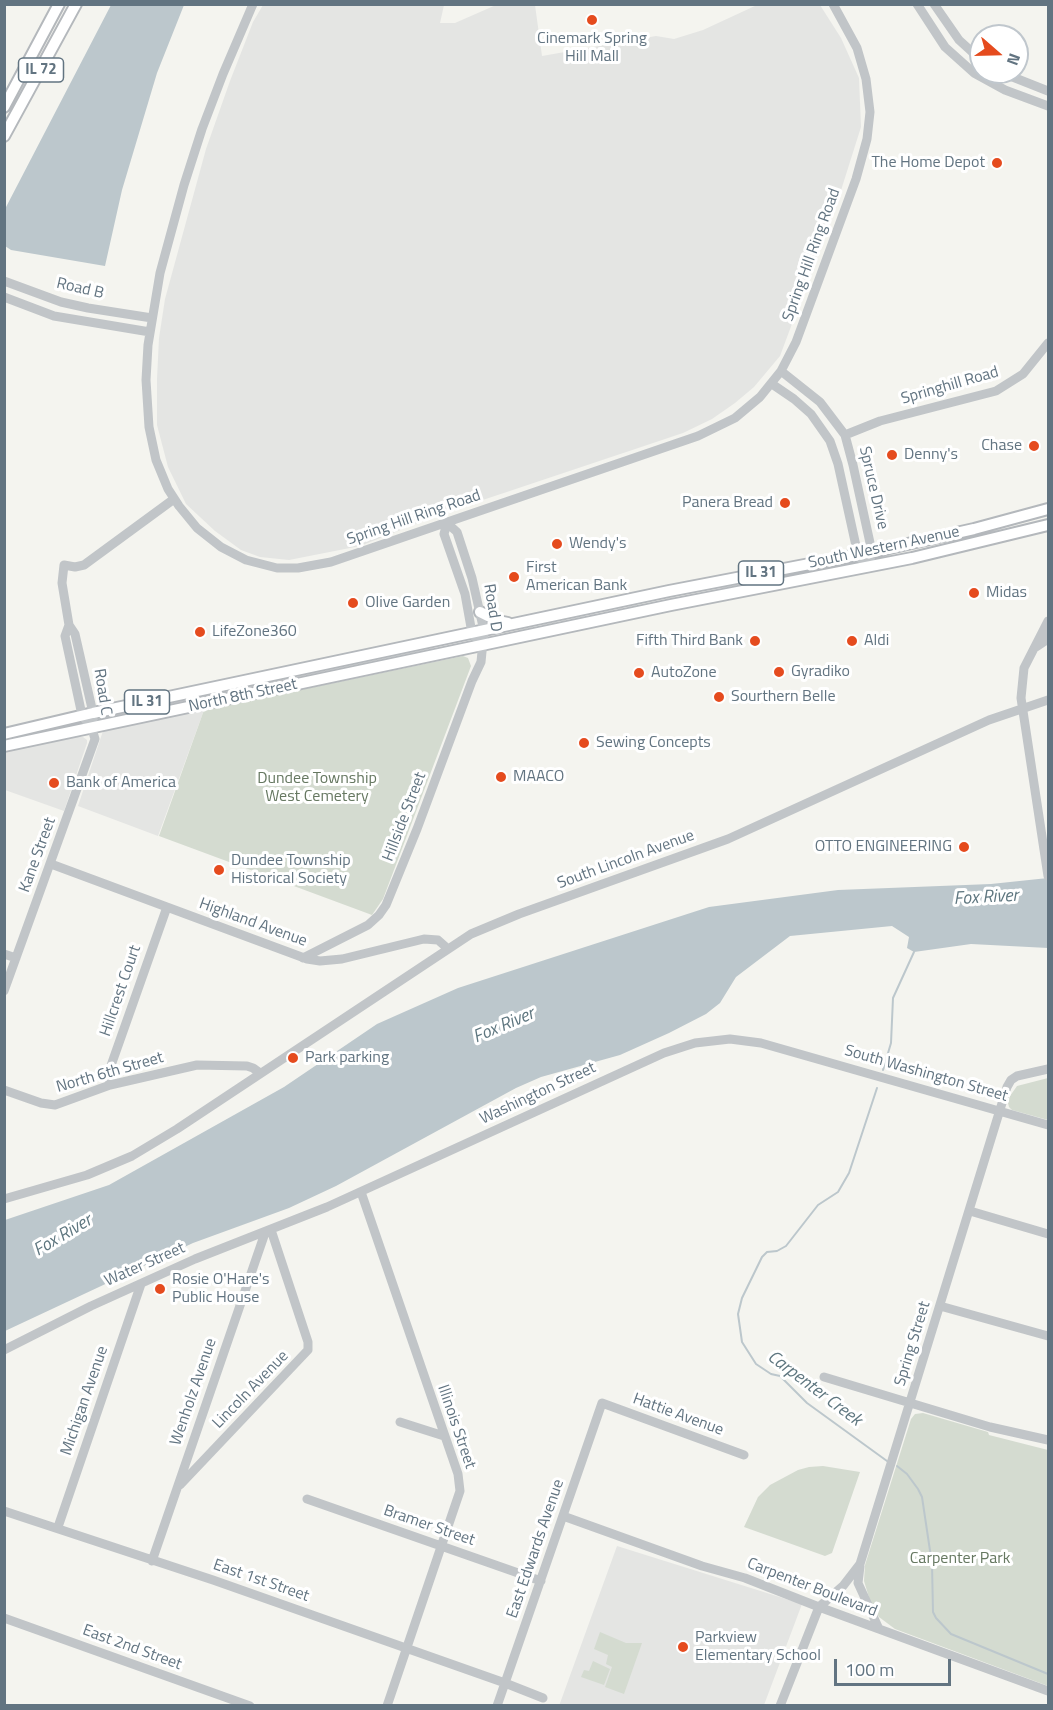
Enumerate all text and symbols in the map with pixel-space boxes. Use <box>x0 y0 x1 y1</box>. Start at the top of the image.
marker: Cinemark Spring Hill Mall <box>585 13 599 27</box>
north arrow <box>969 24 1029 84</box>
place label: Cinemark Spring Hill Mall <box>537 29 647 67</box>
text: N <box>1001 50 1027 69</box>
road number: IL 72 <box>18 58 63 82</box>
place label: The Home Depot <box>871 153 985 173</box>
marker: The Home Depot <box>990 156 1004 170</box>
street label: Spring Hill Ring Road <box>779 186 845 324</box>
street label: Road B <box>54 274 106 304</box>
street label: Springhill Road <box>899 363 1001 409</box>
place label: Chase <box>981 436 1022 456</box>
marker: Chase <box>1027 439 1041 453</box>
street label: Spruce Drive <box>854 445 892 531</box>
place label: Denny's <box>904 445 958 465</box>
marker: Denny's <box>885 448 899 462</box>
street label: Spring Hill Ring Road <box>345 486 483 550</box>
place label: Panera Bread <box>682 493 773 513</box>
marker: Panera Bread <box>778 496 792 510</box>
street label: South Western Avenue <box>807 523 961 573</box>
place label: Wendy's <box>569 534 626 554</box>
marker: Wendy's <box>550 537 564 551</box>
place label: First American Bank <box>526 558 627 596</box>
road number: IL 31 <box>738 561 783 585</box>
marker: First American Bank <box>507 570 521 584</box>
street label: Road D <box>479 583 505 633</box>
place label: Midas <box>986 583 1027 603</box>
marker: Midas <box>967 586 981 600</box>
place label: Olive Garden <box>365 593 450 613</box>
marker: Olive Garden <box>346 596 360 610</box>
place label: LifeZone360 <box>212 622 297 642</box>
marker: LifeZone360 <box>193 625 207 639</box>
place label: Fifth Third Bank <box>636 631 743 651</box>
place label: Aldi <box>864 631 889 651</box>
marker: Fifth Third Bank <box>748 634 762 648</box>
marker: Aldi <box>845 634 859 648</box>
place label: Gyradiko <box>791 662 850 682</box>
place label: AutoZone <box>651 663 717 683</box>
marker: Gyradiko <box>772 665 786 679</box>
marker: AutoZone <box>632 666 646 680</box>
street label: Road C <box>89 667 115 717</box>
street label: North 8th Street <box>187 675 299 717</box>
place label: Sourthern Belle <box>731 687 835 707</box>
road number: IL 31 <box>124 690 170 714</box>
marker: Sourthern Belle <box>712 690 726 704</box>
place label: Sewing Concepts <box>596 733 711 753</box>
marker: Sewing Concepts <box>577 736 591 750</box>
place label: MAACO <box>513 767 564 787</box>
park label: Dundee Township West Cemetery <box>257 769 377 807</box>
street label: Hillside Street <box>379 770 431 864</box>
marker: MAACO <box>494 770 508 784</box>
place label: Bank of America <box>66 773 176 793</box>
marker: Bank of America <box>47 776 61 790</box>
street label: Kane Street <box>16 815 60 895</box>
street label: South Lincoln Avenue <box>555 826 697 894</box>
place label: OTTO ENGINEERING <box>815 837 952 857</box>
marker: OTTO ENGINEERING <box>957 840 971 854</box>
place label: Dundee Township Historical Society <box>231 851 351 889</box>
marker: Dundee Township Historical Society <box>212 863 226 877</box>
water label: Fox River <box>953 886 1019 910</box>
street label: Highland Avenue <box>196 895 310 951</box>
street label: Hillcrest Court <box>96 943 146 1039</box>
water label: Fox River <box>470 1003 538 1049</box>
street label: South Washington Street <box>842 1041 1010 1107</box>
place label: Park parking <box>305 1048 389 1068</box>
street label: North 6th Street <box>54 1049 166 1097</box>
marker: Park parking <box>286 1051 300 1065</box>
street label: Washington Street <box>477 1059 599 1129</box>
water label: Fox River <box>30 1210 96 1262</box>
street label: Water Street <box>102 1239 188 1291</box>
place label: Rosie O'Hare's Public House <box>172 1270 269 1308</box>
marker: Rosie O'Hare's Public House <box>153 1282 167 1296</box>
street label: Spring Street <box>891 1299 935 1389</box>
street label: Wenholz Avenue <box>167 1336 221 1448</box>
street label: Michigan Avenue <box>57 1344 113 1458</box>
water label: Carpenter Creek <box>763 1346 865 1432</box>
street label: Lincoln Avenue <box>209 1347 293 1433</box>
street label: Illinois Street <box>433 1382 479 1472</box>
street label: Hattie Avenue <box>630 1390 726 1440</box>
street label: East Edwards Avenue <box>503 1477 569 1621</box>
street label: Bramer Street <box>381 1501 477 1551</box>
park label: Carpenter Park <box>910 1549 1010 1569</box>
street label: Carpenter Boulevard <box>744 1554 880 1622</box>
street label: East 1st Street <box>210 1556 312 1606</box>
street label: East 2nd Street <box>80 1621 184 1675</box>
place label: Parkview Elementary School <box>695 1628 821 1666</box>
marker: Parkview Elementary School <box>676 1640 690 1654</box>
scale bar <box>837 1647 954 1685</box>
text: 100 m <box>845 1656 894 1683</box>

